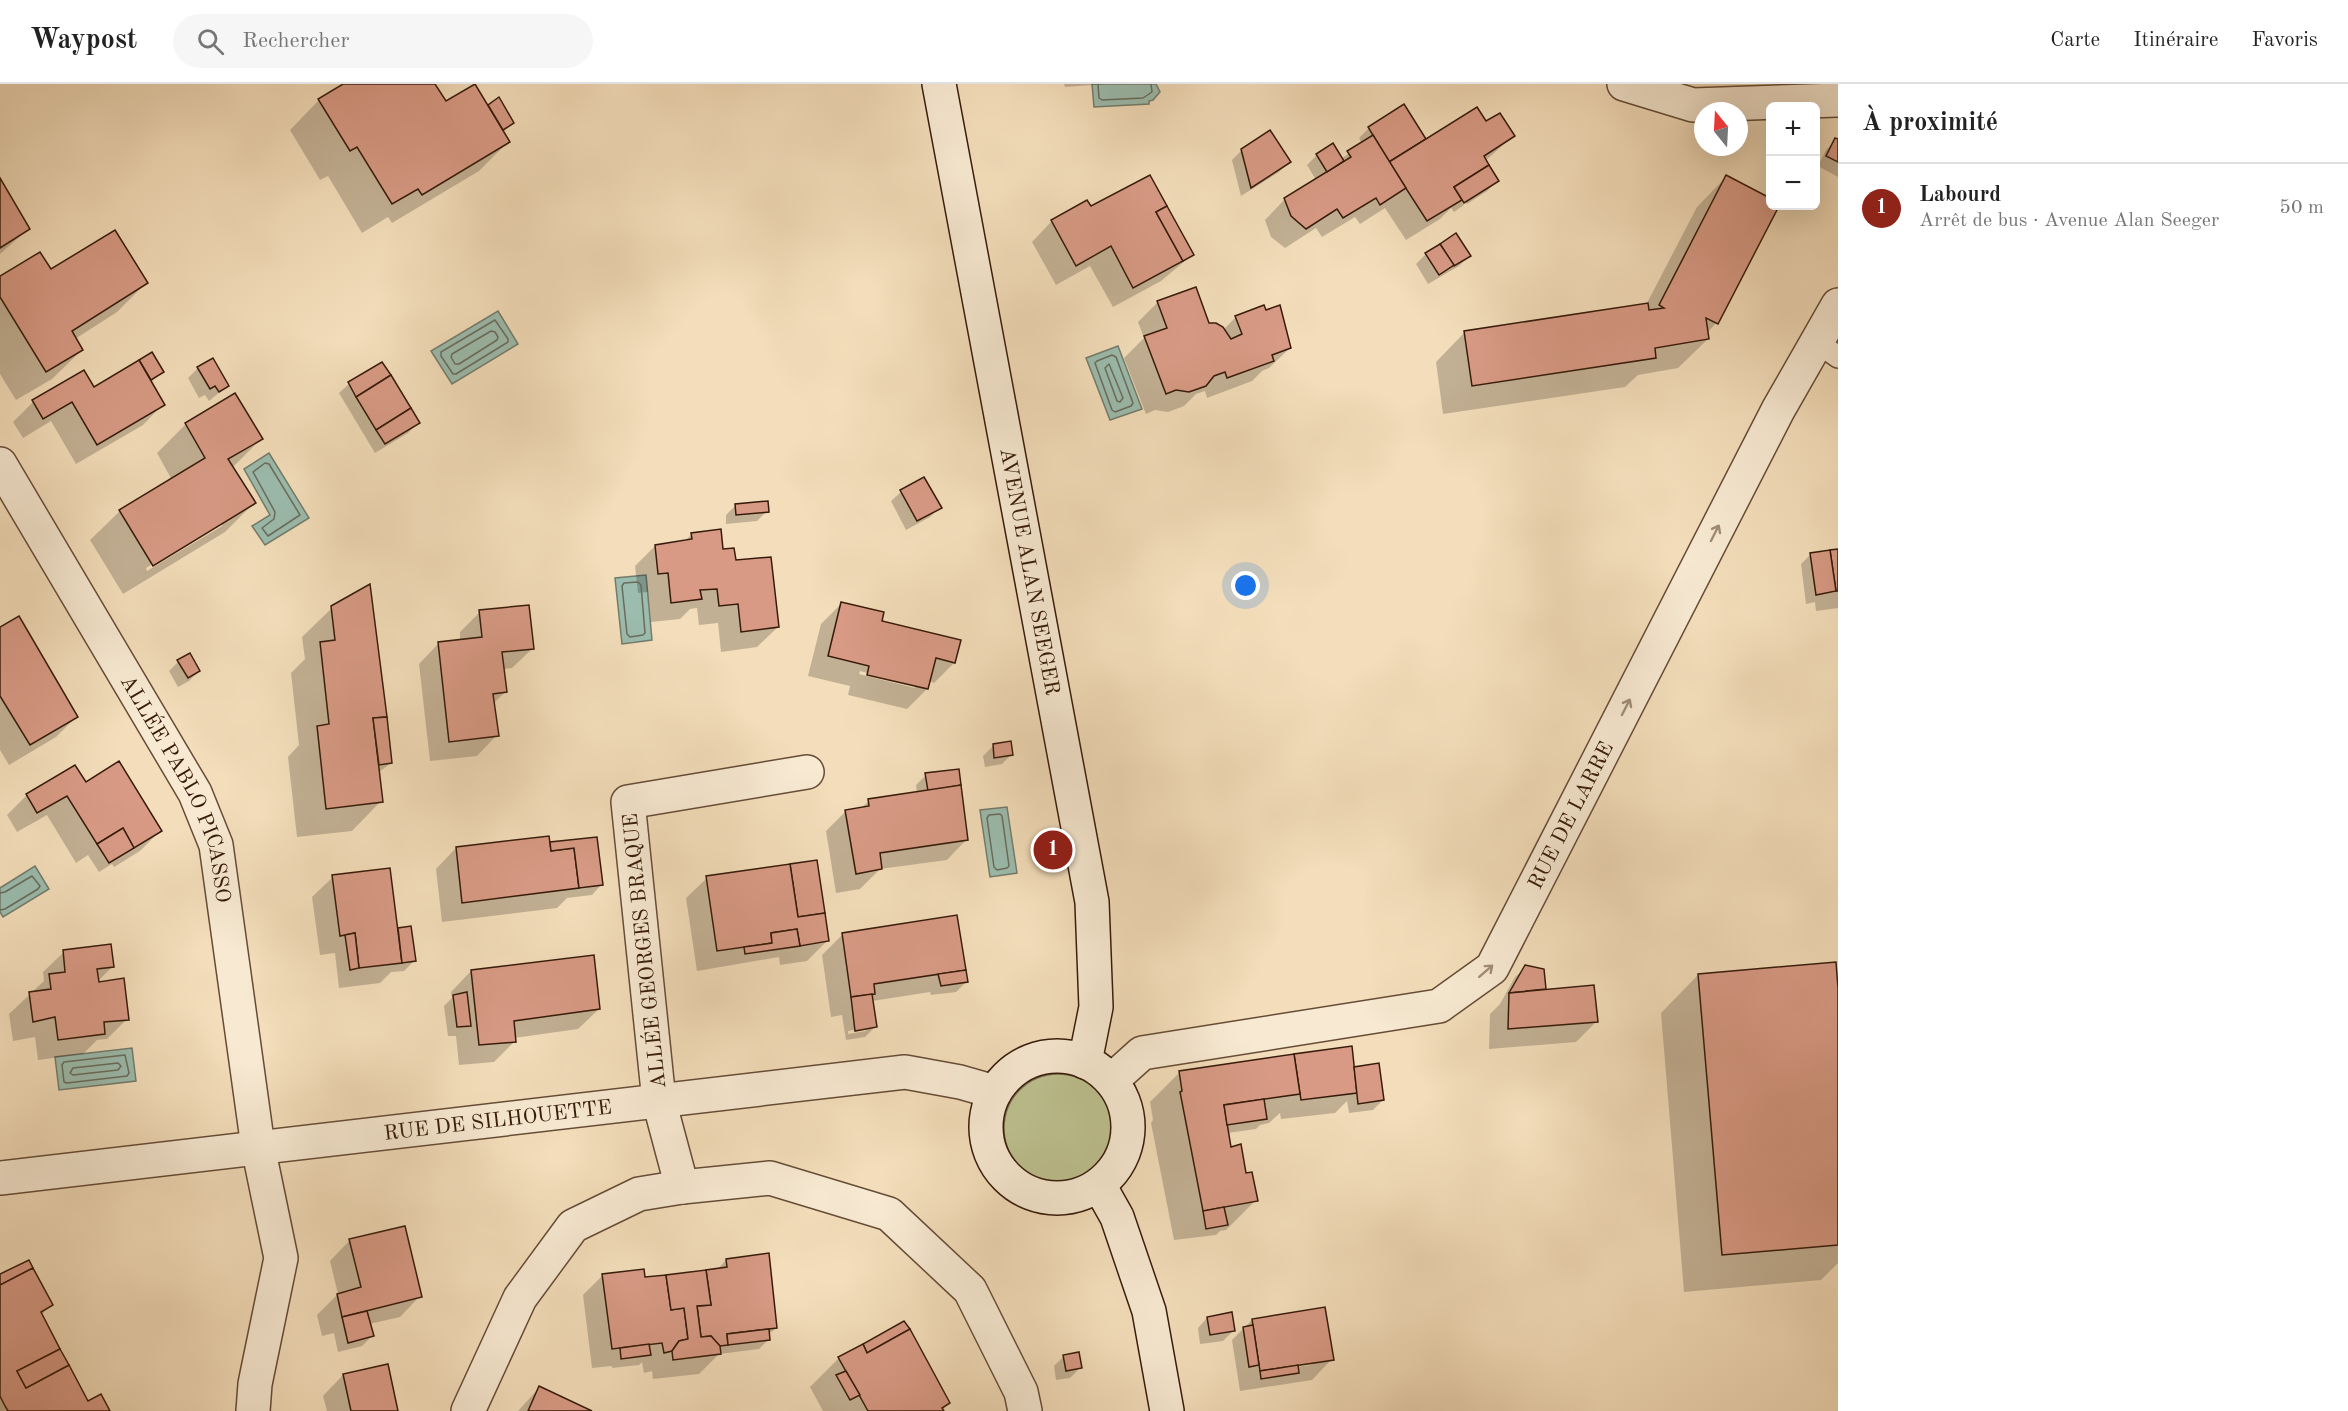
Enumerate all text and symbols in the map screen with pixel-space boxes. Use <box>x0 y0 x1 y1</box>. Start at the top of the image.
search box <box>173 14 593 68</box>
icon: search <box>194 25 227 58</box>
text: Waypost <box>30 27 137 55</box>
text: Rechercher <box>242 30 349 52</box>
text: Carte <box>2050 30 2100 51</box>
text: Itinéraire <box>2133 30 2219 51</box>
text: Favoris <box>2252 30 2318 51</box>
north arrow <box>1694 102 1748 156</box>
map controls <box>1766 102 1820 210</box>
button: + <box>1766 102 1820 156</box>
text: À proximité <box>1862 110 1998 136</box>
button: − <box>1766 156 1820 210</box>
text: Labourd <box>1919 184 2001 206</box>
text: 1 <box>1876 198 1887 218</box>
text: 50 m <box>2279 198 2324 218</box>
text: Arrêt de bus · Avenue Alan Seeger <box>1919 211 2219 231</box>
street label: AVENUE ALAN SEEGER <box>995 446 1062 697</box>
one-way arrow <box>1709 525 1721 543</box>
your location <box>1231 571 1260 600</box>
street label: ALLÉE PABLO PICASSO <box>116 672 233 904</box>
one-way arrow <box>1620 698 1632 716</box>
street label: RUE DE LARRE <box>1525 739 1618 893</box>
street label: ALLÉE GEORGES BRAQUE <box>617 812 670 1090</box>
pin: 1 <box>1034 828 1072 873</box>
one-way arrow <box>1477 965 1493 979</box>
street label: RUE DE SILHOUETTE <box>383 1097 613 1145</box>

